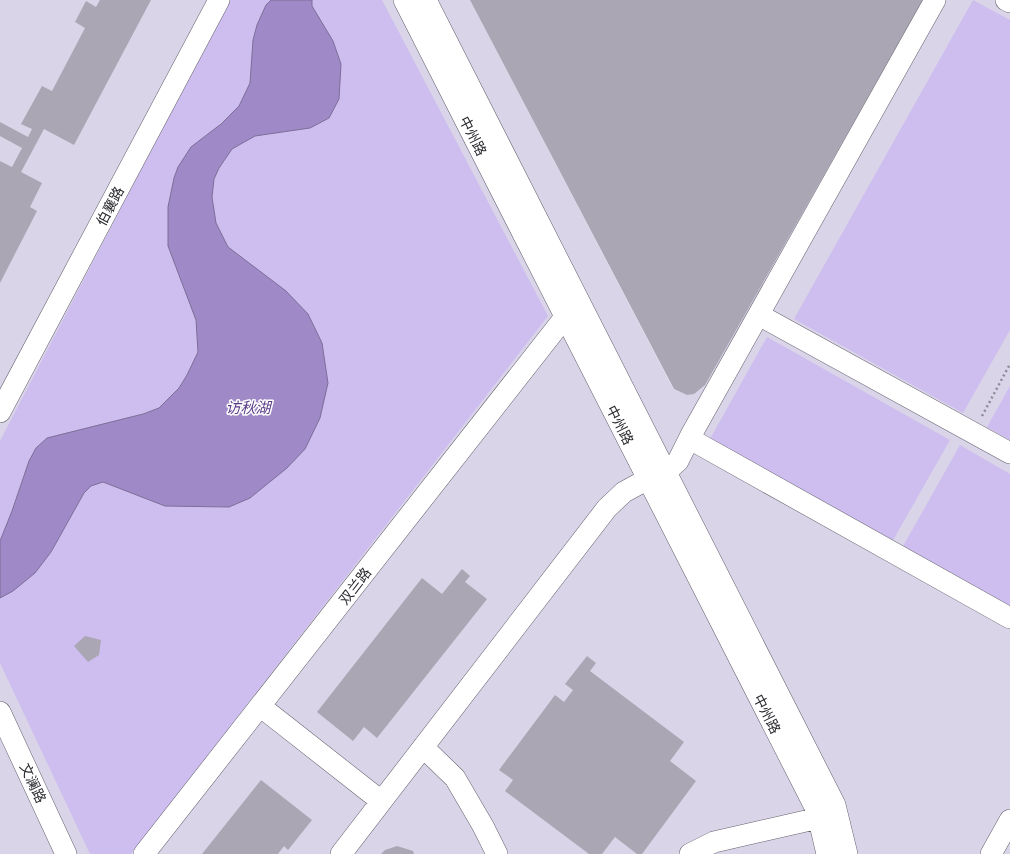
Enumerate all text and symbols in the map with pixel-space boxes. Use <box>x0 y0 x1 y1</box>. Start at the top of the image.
street label: 中州路 <box>455 114 490 159</box>
street label: 伯襄路 <box>93 184 128 229</box>
water label: 访秋湖 <box>225 399 272 418</box>
street label: 中州路 <box>602 403 637 448</box>
street label: 双兰路 <box>336 565 375 608</box>
street label: 中州路 <box>749 692 784 737</box>
street label: 文澜路 <box>16 761 49 806</box>

